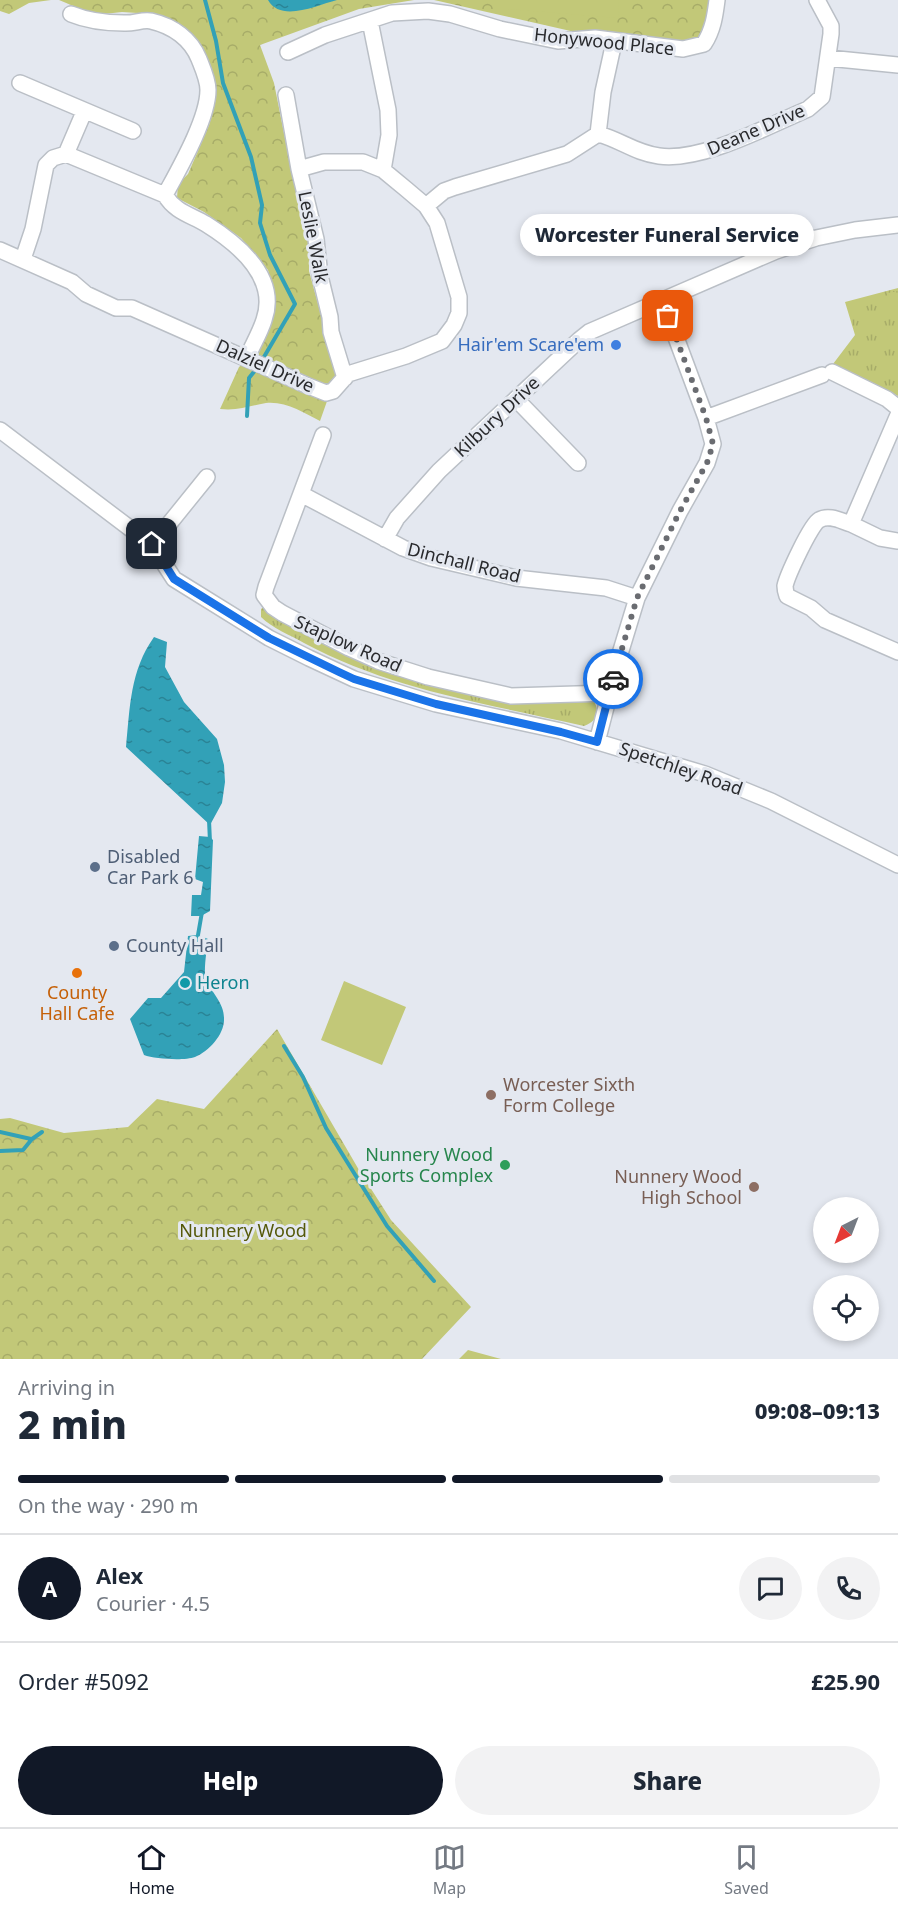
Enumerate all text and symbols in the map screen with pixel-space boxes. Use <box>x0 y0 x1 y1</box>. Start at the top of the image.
street label: Honywood Place <box>533 22 675 60</box>
street label: Deane Drive <box>703 98 808 160</box>
street label: Leslie Walk <box>293 189 335 285</box>
callout: Worcester Funeral Service <box>521 214 815 256</box>
text: Worcester Funeral Service <box>535 221 799 248</box>
pin <box>642 290 693 341</box>
icon: bag <box>651 299 684 332</box>
place label: Hair'em Scare'em <box>458 332 604 356</box>
street label: Dalziel Drive <box>213 333 318 397</box>
marker: Hair'em Scare'em <box>609 338 623 352</box>
street label: Kilbury Drive <box>448 371 544 462</box>
pin <box>126 518 177 569</box>
icon: home <box>135 527 168 560</box>
street label: Dinchall Road <box>405 536 523 588</box>
street label: Staplow Road <box>291 609 406 677</box>
courier <box>583 649 643 709</box>
icon: car <box>597 663 630 696</box>
street label: Spetchley Road <box>616 736 746 800</box>
place label: Disabled Car Park 6 <box>107 844 194 889</box>
marker: Disabled Car Park 6 <box>88 860 102 874</box>
place label: County Hall <box>126 933 224 957</box>
marker: County Hall <box>107 939 121 953</box>
marker: County Hall Cafe <box>70 966 84 980</box>
place label: Heron <box>197 970 250 994</box>
marker: Heron <box>178 976 192 990</box>
place label: County Hall Cafe <box>39 980 115 1025</box>
place label: Worcester Sixth Form College <box>503 1072 635 1117</box>
marker: Worcester Sixth Form College <box>484 1088 498 1102</box>
place label: Nunnery Wood Sports Complex <box>360 1142 493 1187</box>
marker: Nunnery Wood Sports Complex <box>498 1158 512 1172</box>
place label: Nunnery Wood High School <box>614 1164 742 1209</box>
marker: Nunnery Wood High School <box>747 1180 761 1194</box>
north arrow <box>813 1197 879 1263</box>
map controls <box>813 1197 879 1341</box>
park label: Nunnery Wood <box>179 1218 307 1242</box>
button: locate <box>813 1275 879 1341</box>
text: Arriving in <box>18 1374 115 1401</box>
text: 09:08–09:13 <box>755 1395 880 1425</box>
text: 2 min <box>18 1397 127 1450</box>
text: On the way · 290 m <box>18 1492 198 1519</box>
button: chat <box>739 1557 802 1620</box>
button: phone <box>817 1557 880 1620</box>
text: Alex <box>96 1560 143 1590</box>
text: A <box>42 1573 57 1603</box>
text: Courier · 4.5 <box>96 1590 210 1617</box>
text: Order #5092 <box>18 1666 149 1696</box>
text: £25.90 <box>811 1666 880 1696</box>
button: Help <box>18 1746 443 1815</box>
button: Share <box>455 1746 880 1815</box>
tab: Home <box>129 1841 175 1899</box>
tab: Map <box>433 1841 466 1899</box>
tab: Saved <box>724 1841 769 1899</box>

